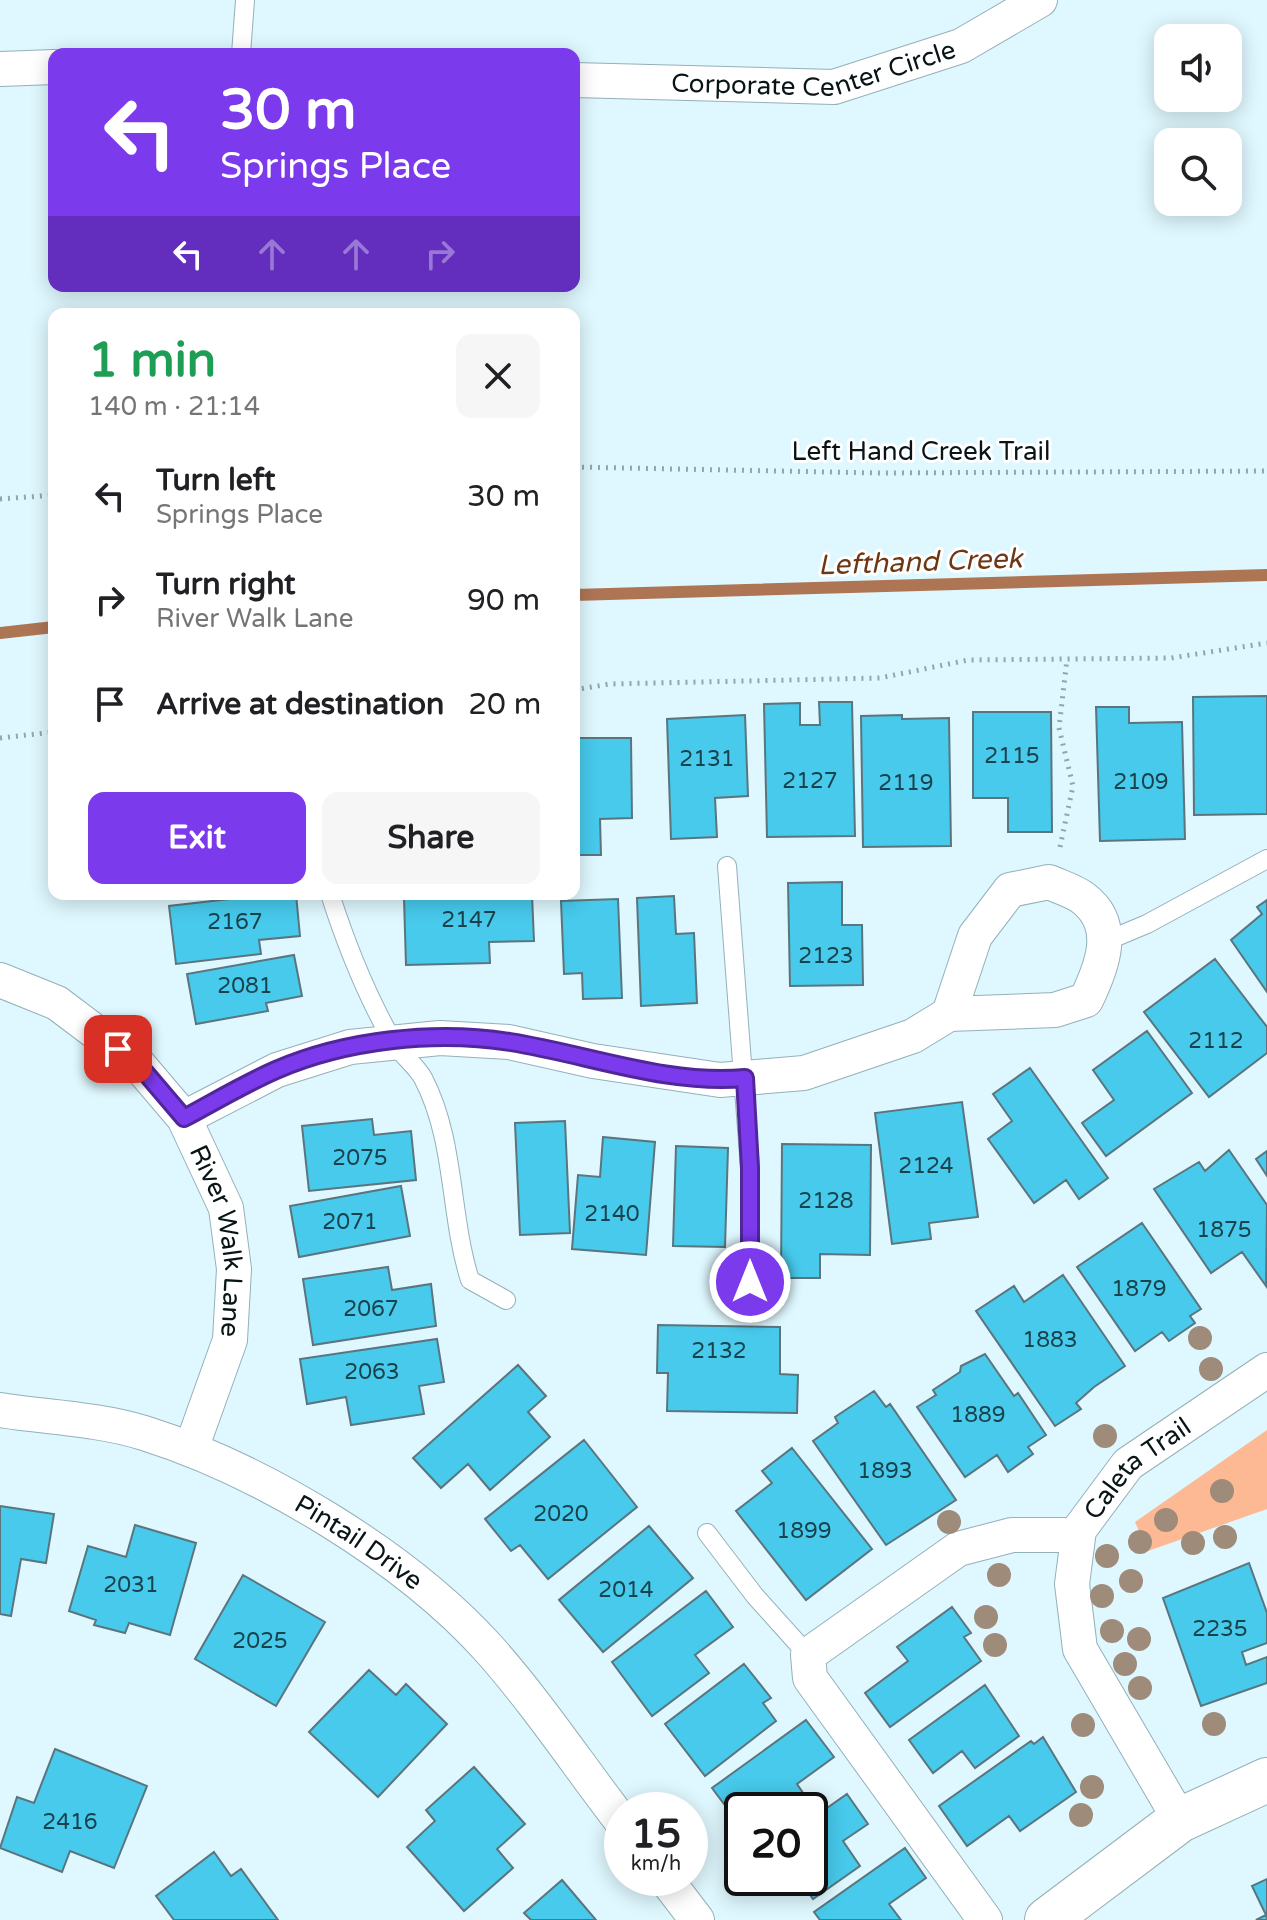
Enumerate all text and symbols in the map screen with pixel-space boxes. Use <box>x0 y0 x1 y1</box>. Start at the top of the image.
map controls <box>1154 24 1242 216</box>
button: sound <box>1154 24 1242 112</box>
street label: Corporate Center Circle <box>671 34 959 103</box>
text: 30 m <box>220 77 356 144</box>
icon: left <box>88 80 192 184</box>
button: search <box>1154 128 1242 216</box>
text: Springs Place <box>220 145 451 188</box>
icon: left <box>166 232 210 276</box>
icon: ahead <box>250 232 294 276</box>
icon: ahead <box>334 232 378 276</box>
icon: right <box>418 232 462 276</box>
text: 1 min <box>88 332 216 390</box>
button: close <box>456 334 540 418</box>
text: 140 m · 21:14 <box>88 391 260 422</box>
street label: Left Hand Creek Trail <box>792 436 1050 467</box>
text: Turn left <box>156 462 275 499</box>
icon: left <box>88 474 132 518</box>
text: 30 m <box>467 478 540 515</box>
text: Springs Place <box>156 499 323 530</box>
water label: Lefthand Creek <box>817 541 1025 583</box>
text: Turn right <box>156 566 296 603</box>
icon: right <box>88 578 132 622</box>
text: 90 m <box>467 582 540 619</box>
text: River Walk Lane <box>156 603 353 634</box>
icon: arrive <box>88 682 132 726</box>
text: Arrive at destination <box>156 686 444 723</box>
text: 20 m <box>468 686 541 723</box>
house number: 2115 <box>984 743 1040 769</box>
house number: 2131 <box>679 746 735 772</box>
house number: 2127 <box>782 768 838 794</box>
house number: 2109 <box>1113 769 1169 795</box>
house number: 2119 <box>878 770 934 796</box>
button: Exit <box>88 792 306 884</box>
button: Share <box>322 792 540 884</box>
house number: 2147 <box>441 907 497 933</box>
house number: 2167 <box>207 909 263 935</box>
house number: 2123 <box>798 943 854 969</box>
house number: 2081 <box>217 973 273 999</box>
pin <box>84 1015 152 1083</box>
icon: arrive <box>96 1027 140 1071</box>
house number: 2112 <box>1188 1028 1244 1054</box>
street label: River Walk Lane <box>183 1140 249 1338</box>
house number: 2075 <box>332 1145 388 1171</box>
house number: 2124 <box>898 1153 954 1179</box>
house number: 2128 <box>798 1188 854 1214</box>
house number: 2140 <box>584 1201 640 1227</box>
house number: 2071 <box>322 1209 378 1235</box>
house number: 1875 <box>1196 1217 1252 1243</box>
position arrow <box>708 1240 792 1324</box>
house number: 1879 <box>1111 1276 1167 1302</box>
house number: 2067 <box>343 1296 399 1322</box>
house number: 1883 <box>1022 1327 1078 1353</box>
house number: 2132 <box>691 1338 747 1364</box>
house number: 2063 <box>344 1359 400 1385</box>
house number: 1889 <box>950 1402 1006 1428</box>
street label: Caleta Trail <box>1077 1411 1197 1526</box>
house number: 1893 <box>857 1458 913 1484</box>
street label: Pintail Drive <box>289 1488 429 1596</box>
house number: 2020 <box>533 1501 589 1527</box>
house number: 1899 <box>776 1518 832 1544</box>
house number: 2031 <box>103 1572 159 1598</box>
house number: 2014 <box>598 1577 654 1603</box>
house number: 2235 <box>1192 1616 1248 1642</box>
house number: 2025 <box>232 1628 288 1654</box>
speed limit sign: 20 <box>724 1792 828 1896</box>
house number: 2416 <box>42 1809 98 1835</box>
text: 15 <box>631 1810 681 1858</box>
text: km/h <box>631 1852 681 1876</box>

